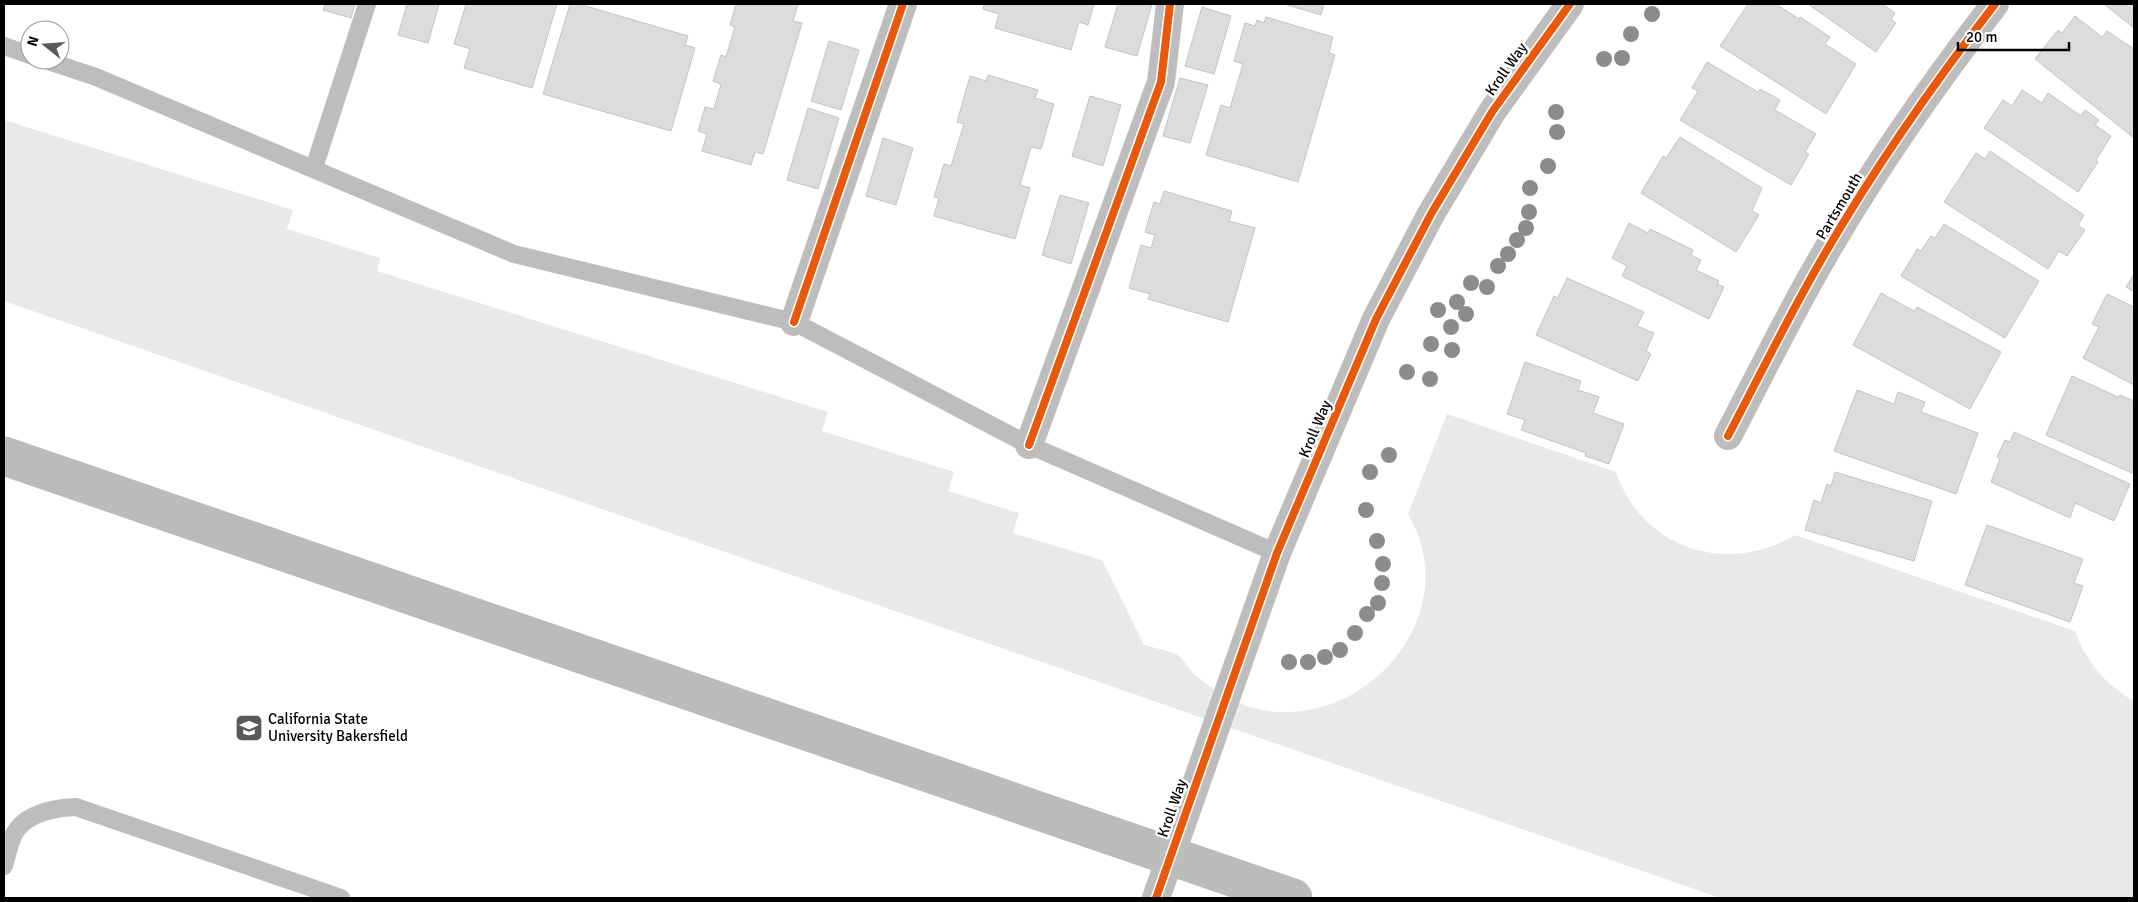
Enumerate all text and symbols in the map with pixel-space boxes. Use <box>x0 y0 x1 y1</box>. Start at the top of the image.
north arrow <box>20 20 70 70</box>
scale bar <box>1958 20 2069 52</box>
text: 20 m <box>1966 28 1997 46</box>
text: N <box>23 34 43 48</box>
street label: Kroll Way <box>1481 39 1531 99</box>
street label: Partsmouth <box>1812 169 1866 243</box>
street label: Kroll Way <box>1295 398 1335 460</box>
place label: California State University Bakersfield <box>268 710 408 745</box>
school or university icon: California State University Bakersfield <box>234 713 264 743</box>
street label: Kroll Way <box>1154 776 1190 840</box>

